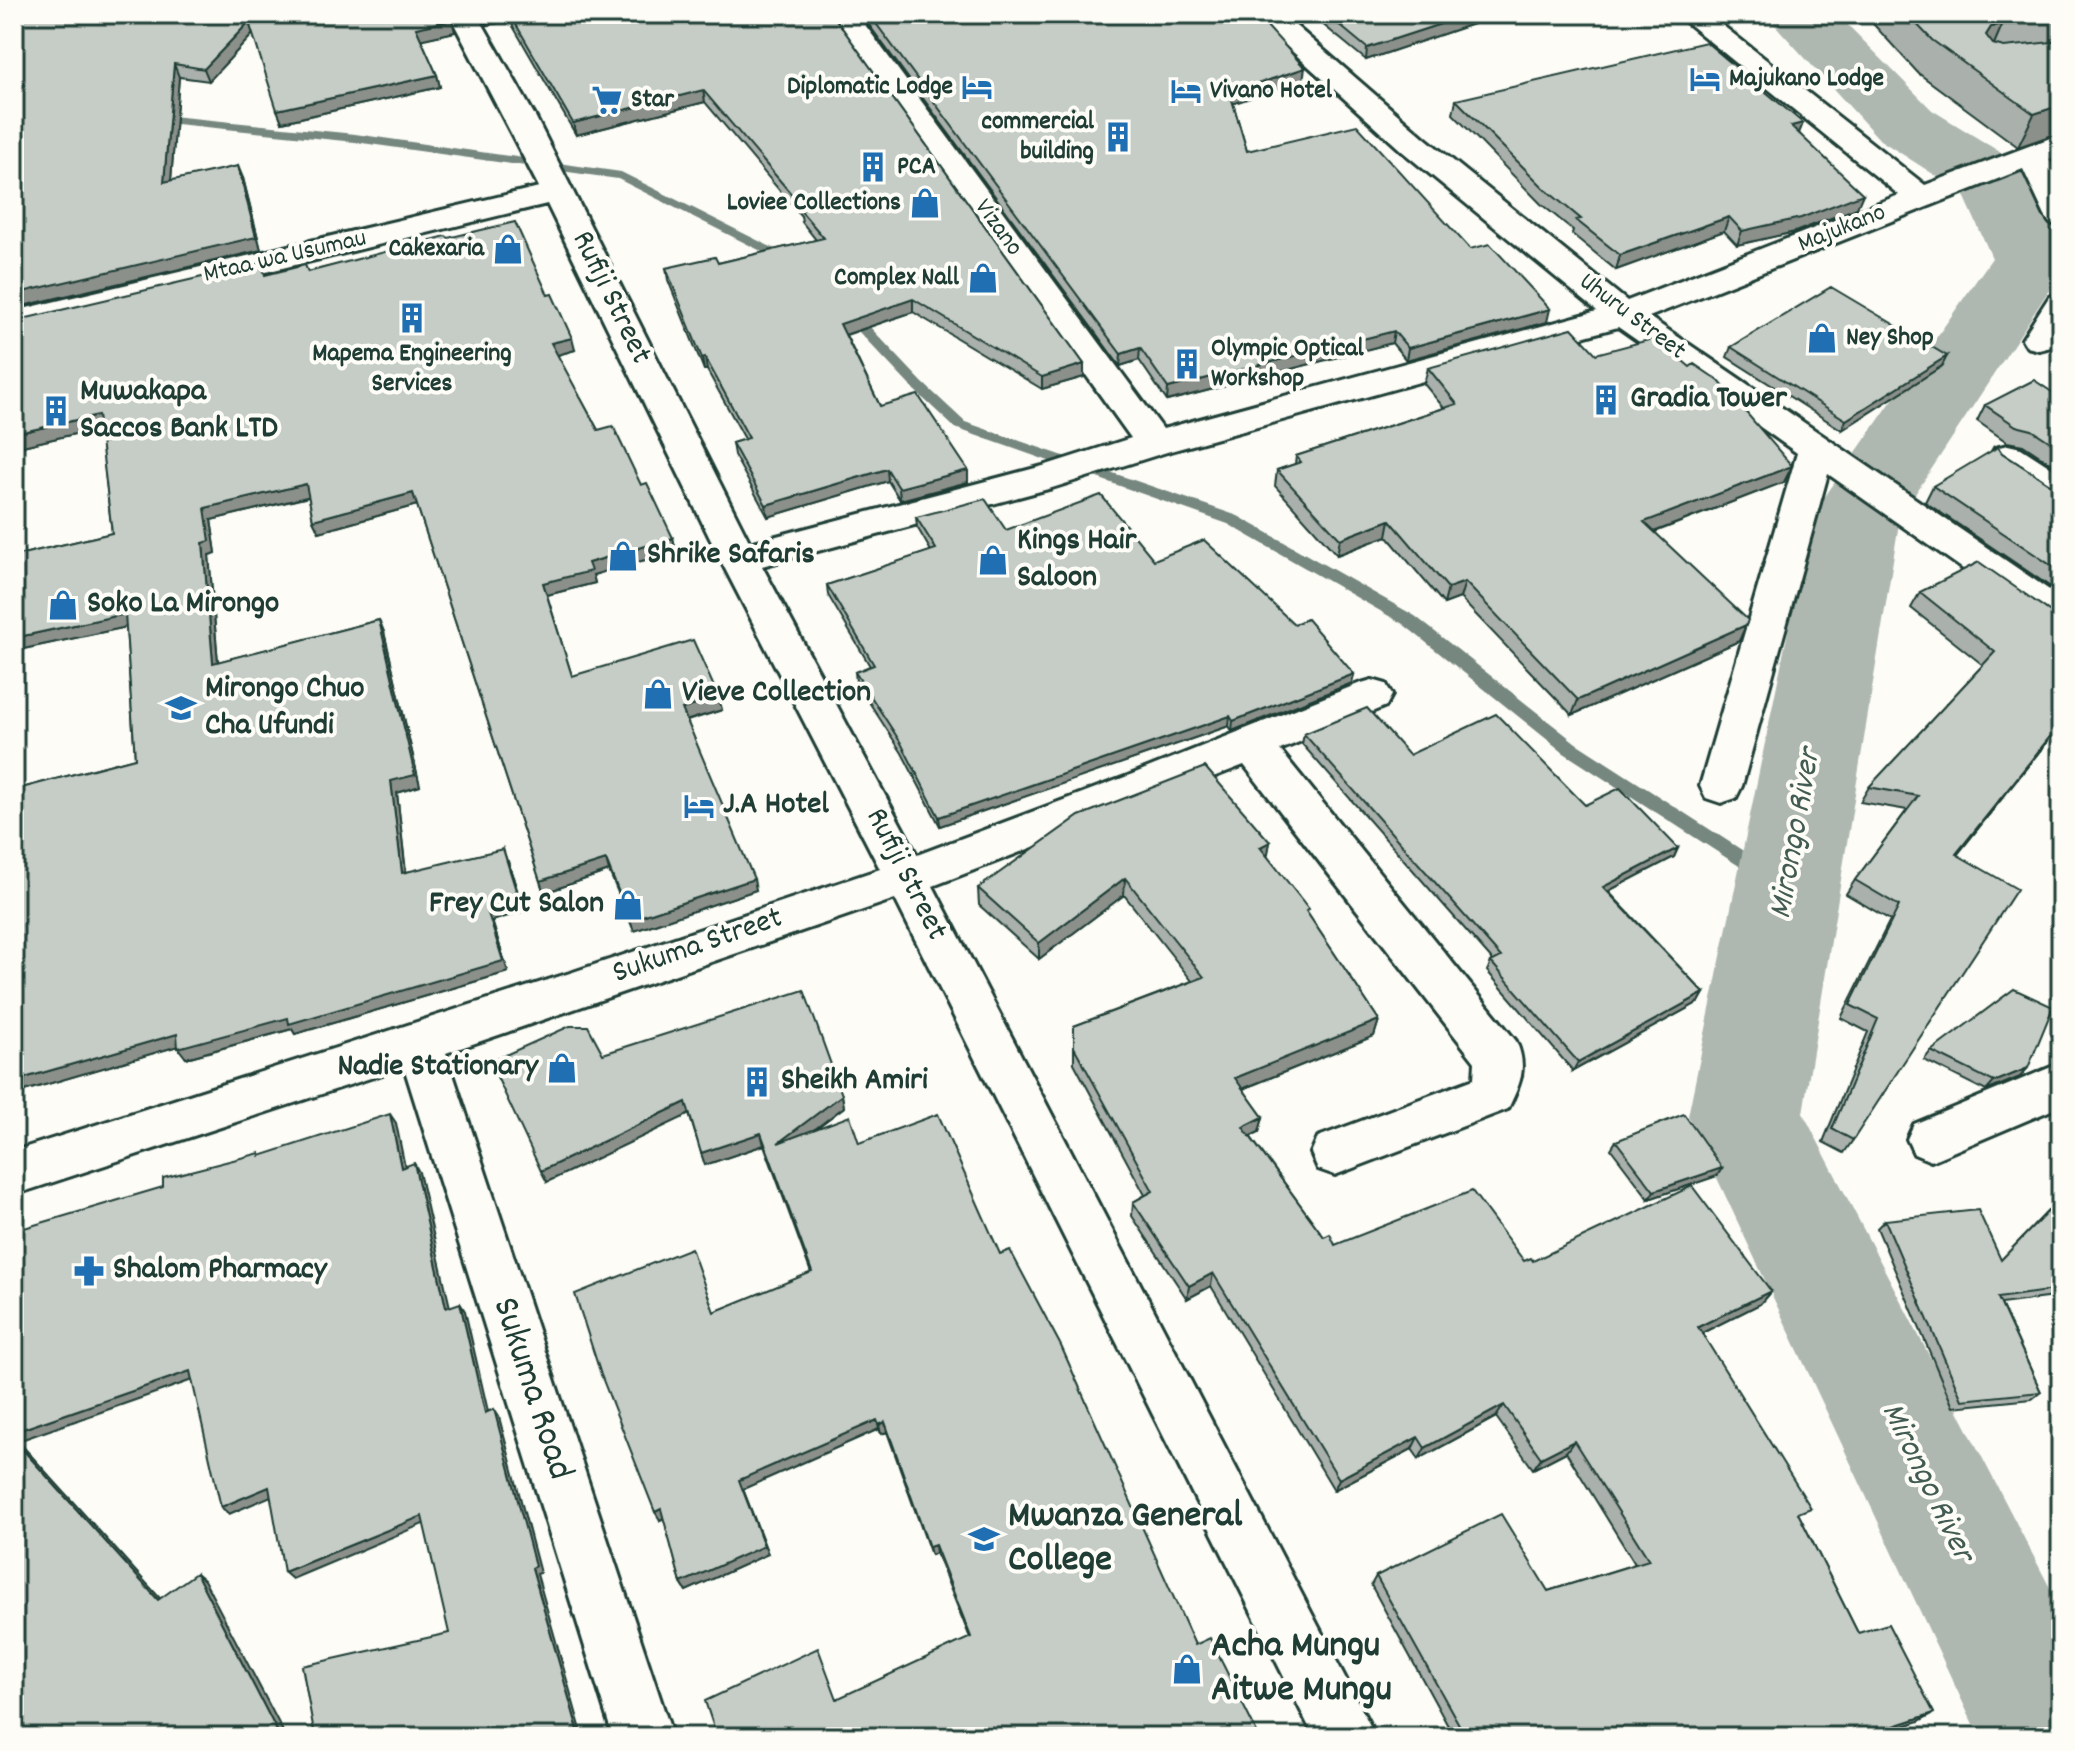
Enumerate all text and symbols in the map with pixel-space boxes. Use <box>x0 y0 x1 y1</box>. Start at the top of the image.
place label: Majukano Lodge <box>1729 61 1884 98</box>
hotel icon: Majukano Lodge <box>1688 62 1722 96</box>
place label: Diplomatic Lodge <box>787 69 953 106</box>
hotel icon: Diplomatic Lodge <box>960 70 994 104</box>
place label: Vivano Hotel <box>1210 73 1333 110</box>
hotel icon: Vivano Hotel <box>1169 74 1203 108</box>
place label: Star <box>631 82 674 119</box>
supermarket icon: Star <box>590 83 624 117</box>
place label: commercial building <box>982 104 1095 171</box>
building icon: commercial building <box>1101 120 1135 154</box>
place label: PCA <box>897 149 936 186</box>
building icon: PCA <box>856 150 890 184</box>
place label: Loviee Collections <box>727 185 901 222</box>
shop icon: Loviee Collections <box>908 186 942 220</box>
street label: Vizano <box>965 192 1031 264</box>
street label: Majukano <box>1792 195 1892 263</box>
street label: Mtaa wa Usumau <box>200 220 370 294</box>
street label: Rufiji Street <box>558 223 662 373</box>
place label: Cakexaria <box>388 231 485 268</box>
shop icon: Cakexaria <box>491 232 525 266</box>
place label: Complex Nall <box>834 260 960 297</box>
shop icon: Complex Nall <box>966 261 1000 295</box>
street label: Uhuru Street <box>1571 264 1694 370</box>
building icon: Mapema Engineering Services <box>395 301 429 335</box>
place label: Ney Shop <box>1846 320 1934 357</box>
shop icon: Ney Shop <box>1805 321 1839 355</box>
place label: Olympic Optical Workshop <box>1211 331 1365 398</box>
place label: Mapema Engineering Services <box>312 336 512 403</box>
building icon: Olympic Optical Workshop <box>1170 347 1204 381</box>
place label: Muwakapa Saccos Bank LTD <box>80 370 278 453</box>
place label: Gradia Tower <box>1630 377 1788 423</box>
building icon: Gradia Tower <box>1589 383 1623 417</box>
building icon: Muwakapa Saccos Bank LTD <box>39 394 73 428</box>
place label: Kings Hair Saloon <box>1017 519 1137 602</box>
place label: Shrike Safaris <box>647 533 815 579</box>
shop icon: Shrike Safaris <box>606 539 640 573</box>
shop icon: Kings Hair Saloon <box>976 543 1010 577</box>
place label: Soko La Mirongo <box>87 582 279 628</box>
shop icon: Soko La Mirongo <box>46 588 80 622</box>
place label: Mirongo Chuo Cha Ufundi <box>205 667 365 750</box>
place label: Vieve Collection <box>682 671 871 717</box>
shop icon: Vieve Collection <box>641 677 675 711</box>
school or university icon: Mirongo Chuo Cha Ufundi <box>164 691 198 725</box>
water label: Mirongo River <box>1758 742 1837 923</box>
place label: J.A Hotel <box>723 783 829 829</box>
hotel icon: J.A Hotel <box>682 789 716 823</box>
street label: Rufiji Street <box>852 801 958 950</box>
place label: Frey Cut Salon <box>429 882 604 928</box>
shop icon: Frey Cut Salon <box>611 888 645 922</box>
street label: Sukuma Street <box>607 896 789 998</box>
place label: Nadie Stationary <box>337 1045 539 1091</box>
shop icon: Nadie Stationary <box>545 1051 579 1085</box>
place label: Sheikh Amiri <box>781 1059 928 1105</box>
building icon: Sheikh Amiri <box>740 1065 774 1099</box>
place label: Shalom Pharmacy <box>113 1248 328 1294</box>
pharmacy icon: Shalom Pharmacy <box>72 1254 106 1288</box>
street label: Sukuma Road <box>476 1291 586 1487</box>
water label: Mirongo River <box>1866 1395 1987 1574</box>
place label: Mwanza General College <box>1008 1490 1243 1589</box>
school or university icon: Mwanza General College <box>967 1522 1001 1556</box>
place label: Acha Mungu Aitwe Mungu <box>1211 1620 1392 1719</box>
shop icon: Acha Mungu Aitwe Mungu <box>1170 1652 1204 1686</box>

